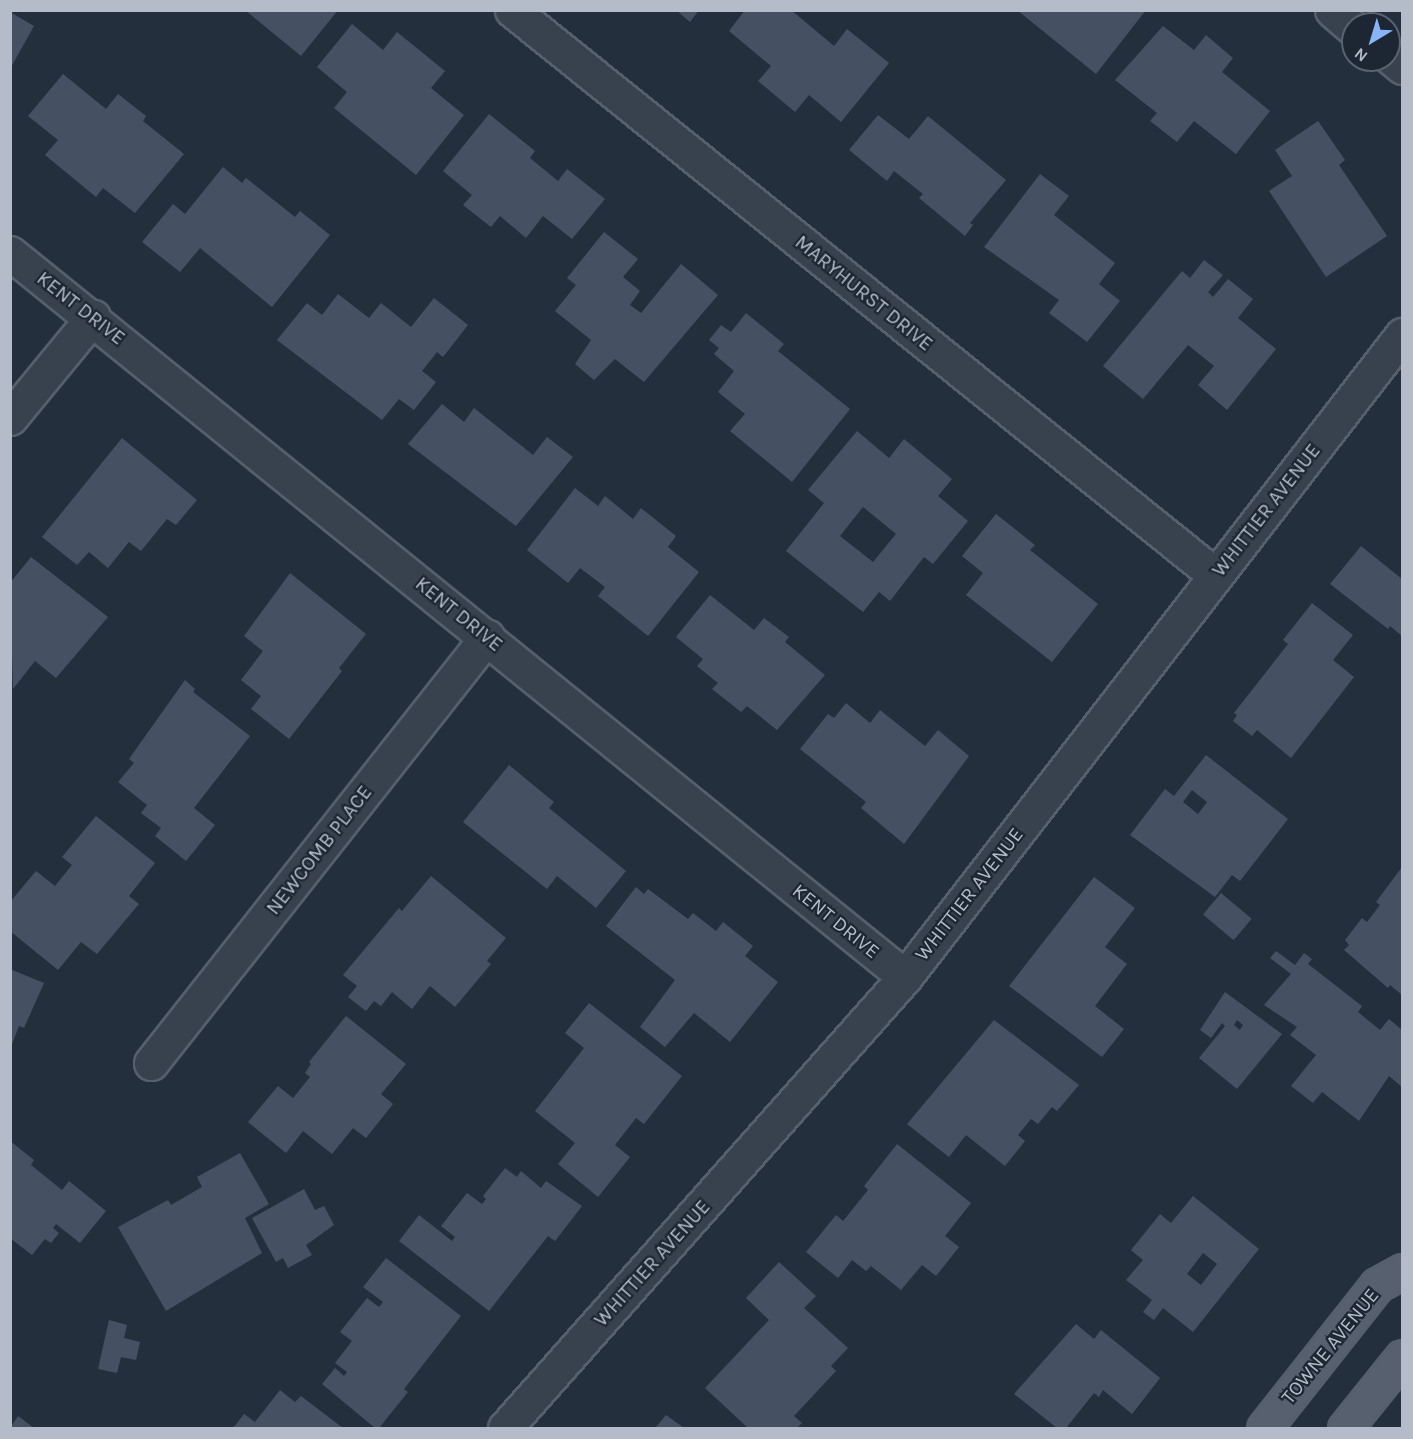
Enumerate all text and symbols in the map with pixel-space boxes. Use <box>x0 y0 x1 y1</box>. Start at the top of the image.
north arrow <box>1341 12 1401 72</box>
text: N <box>1350 44 1371 66</box>
street label: MARYHURST DRIVE <box>790 230 938 356</box>
street label: KENT DRIVE <box>32 266 130 350</box>
street label: WHITTIER AVENUE <box>1207 439 1325 581</box>
street label: KENT DRIVE <box>411 572 507 656</box>
street label: NEWCOMB PLACE <box>261 781 377 919</box>
street label: WHITTIER AVENUE <box>910 823 1028 965</box>
street label: KENT DRIVE <box>788 879 884 963</box>
street label: WHITTIER AVENUE <box>589 1195 715 1331</box>
street label: TOWNE AVENUE <box>1276 1283 1384 1409</box>

